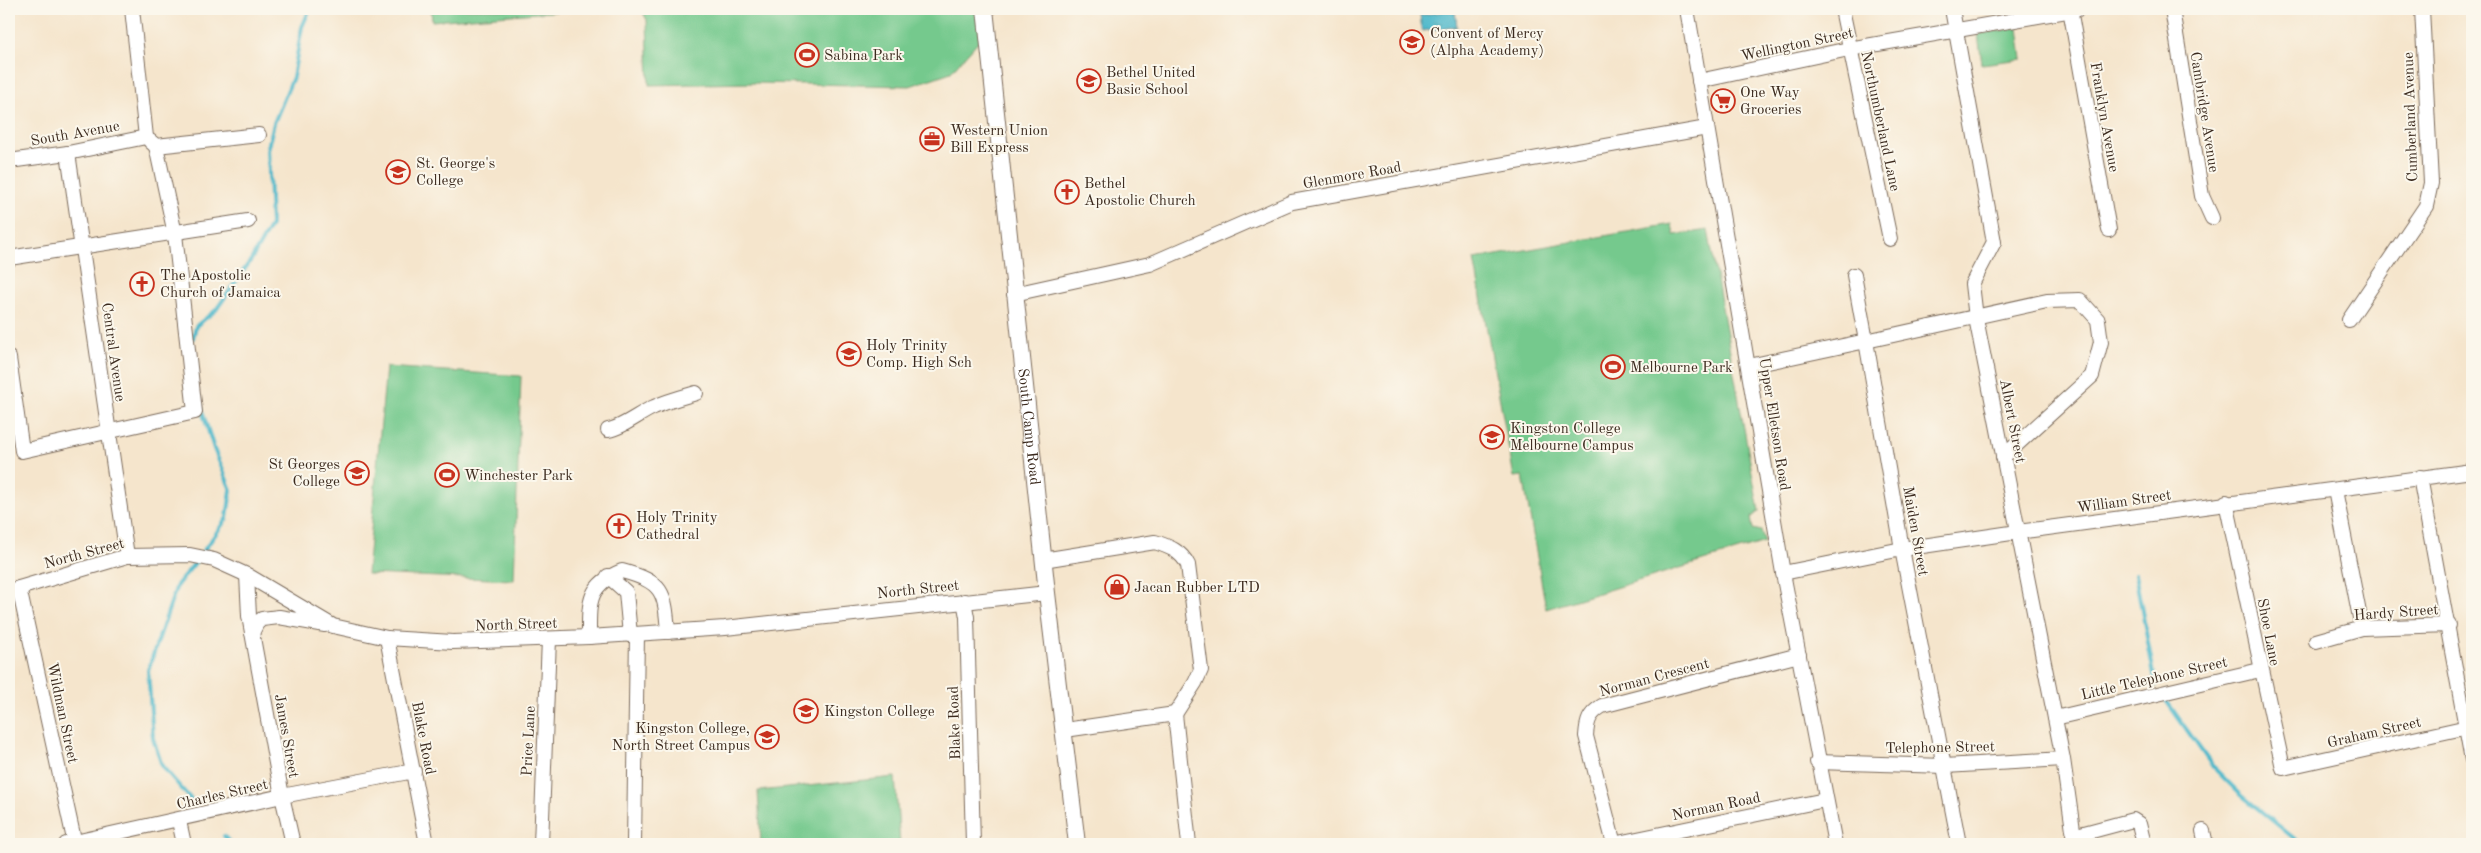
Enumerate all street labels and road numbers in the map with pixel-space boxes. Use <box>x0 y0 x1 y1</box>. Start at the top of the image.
street label: Wellington Street <box>1740 26 1855 65</box>
street label: Northumberland Lane <box>1857 50 1902 193</box>
street label: Cambridge Avenue <box>2187 51 2220 174</box>
street label: Cumberland Avenue <box>2402 52 2421 182</box>
street label: Franklyn Avenue <box>2086 61 2121 174</box>
street label: South Avenue <box>30 119 121 150</box>
street label: Glenmore Road <box>1302 160 1403 193</box>
street label: Central Avenue <box>98 302 127 403</box>
street label: Upper Elletson Road <box>1756 357 1791 492</box>
street label: South Camp Road <box>1014 368 1042 486</box>
street label: Albert Street <box>1996 378 2027 465</box>
street label: Maiden Street <box>1899 485 1930 577</box>
street label: William Street <box>2076 488 2172 517</box>
street label: North Street <box>43 537 126 572</box>
street label: North Street <box>876 579 960 602</box>
street label: Shoe Lane <box>2254 597 2281 667</box>
street label: Hardy Street <box>2353 603 2439 624</box>
street label: North Street <box>475 617 558 634</box>
street label: Little Telephone Street <box>2080 655 2229 704</box>
street label: Norman Crescent <box>1598 657 1711 700</box>
street label: Wildman Street <box>44 662 80 765</box>
street label: Blake Road <box>947 685 964 760</box>
street label: James Street <box>271 693 300 779</box>
street label: Blake Road <box>408 700 437 776</box>
street label: Price Lane <box>520 705 539 777</box>
street label: Graham Street <box>2326 715 2423 752</box>
street label: Telephone Street <box>1885 740 1995 757</box>
street label: Charles Street <box>175 778 269 813</box>
street label: Norman Road <box>1671 791 1762 824</box>

